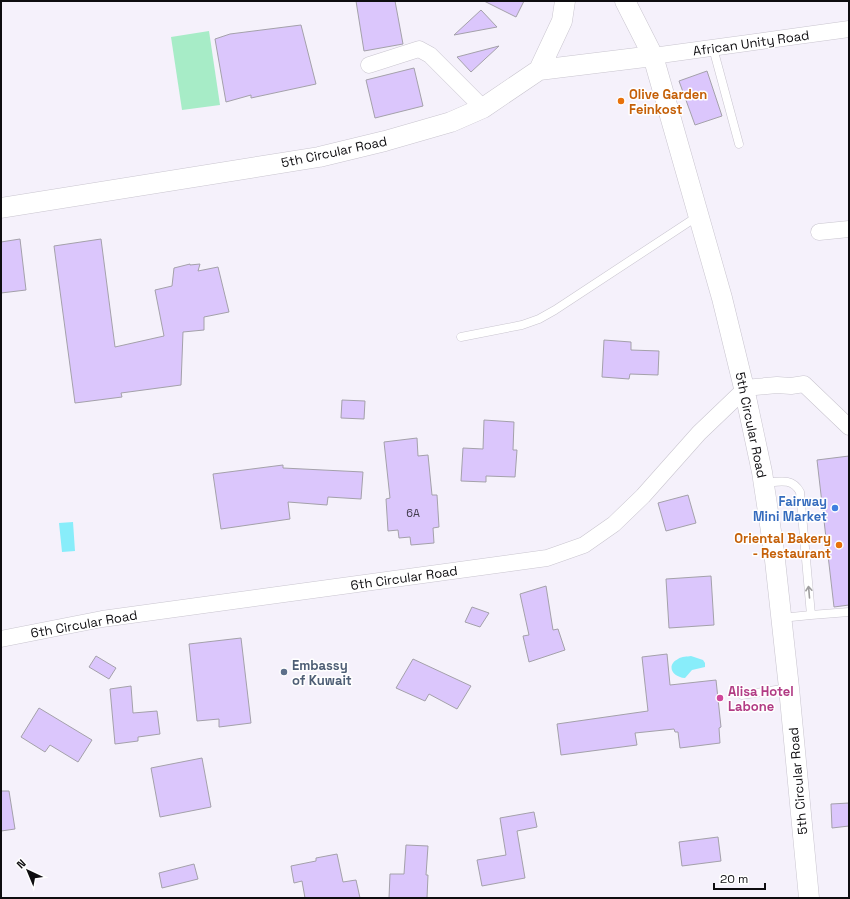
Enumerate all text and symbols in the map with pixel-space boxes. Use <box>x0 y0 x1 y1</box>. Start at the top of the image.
street label: African Unity Road <box>692 26 810 60</box>
place label: Olive Garden Feinkost <box>629 86 707 118</box>
marker: Olive Garden Feinkost <box>616 96 626 106</box>
street label: 5th Circular Road <box>279 132 389 172</box>
street label: 5th Circular Road <box>731 370 771 480</box>
place label: Fairway Mini Market <box>753 493 827 525</box>
marker: Fairway Mini Market <box>830 503 840 513</box>
house number: 6A <box>406 506 420 520</box>
place label: Oriental Bakery - Restaurant <box>734 530 831 562</box>
marker: Oriental Bakery - Restaurant <box>834 540 844 550</box>
street label: 6th Circular Road <box>349 562 459 594</box>
one-way arrow <box>805 586 812 599</box>
street label: 6th Circular Road <box>29 606 139 642</box>
place label: Embassy of Kuwait <box>292 657 352 689</box>
marker: Embassy of Kuwait <box>279 667 289 677</box>
place label: Alisa Hotel Labone <box>728 683 794 715</box>
marker: Alisa Hotel Labone <box>715 693 725 703</box>
street label: 5th Circular Road <box>785 727 811 835</box>
north arrow <box>8 851 48 891</box>
text: N <box>14 856 29 871</box>
scale bar <box>714 865 765 891</box>
text: 20 m <box>720 871 748 887</box>

